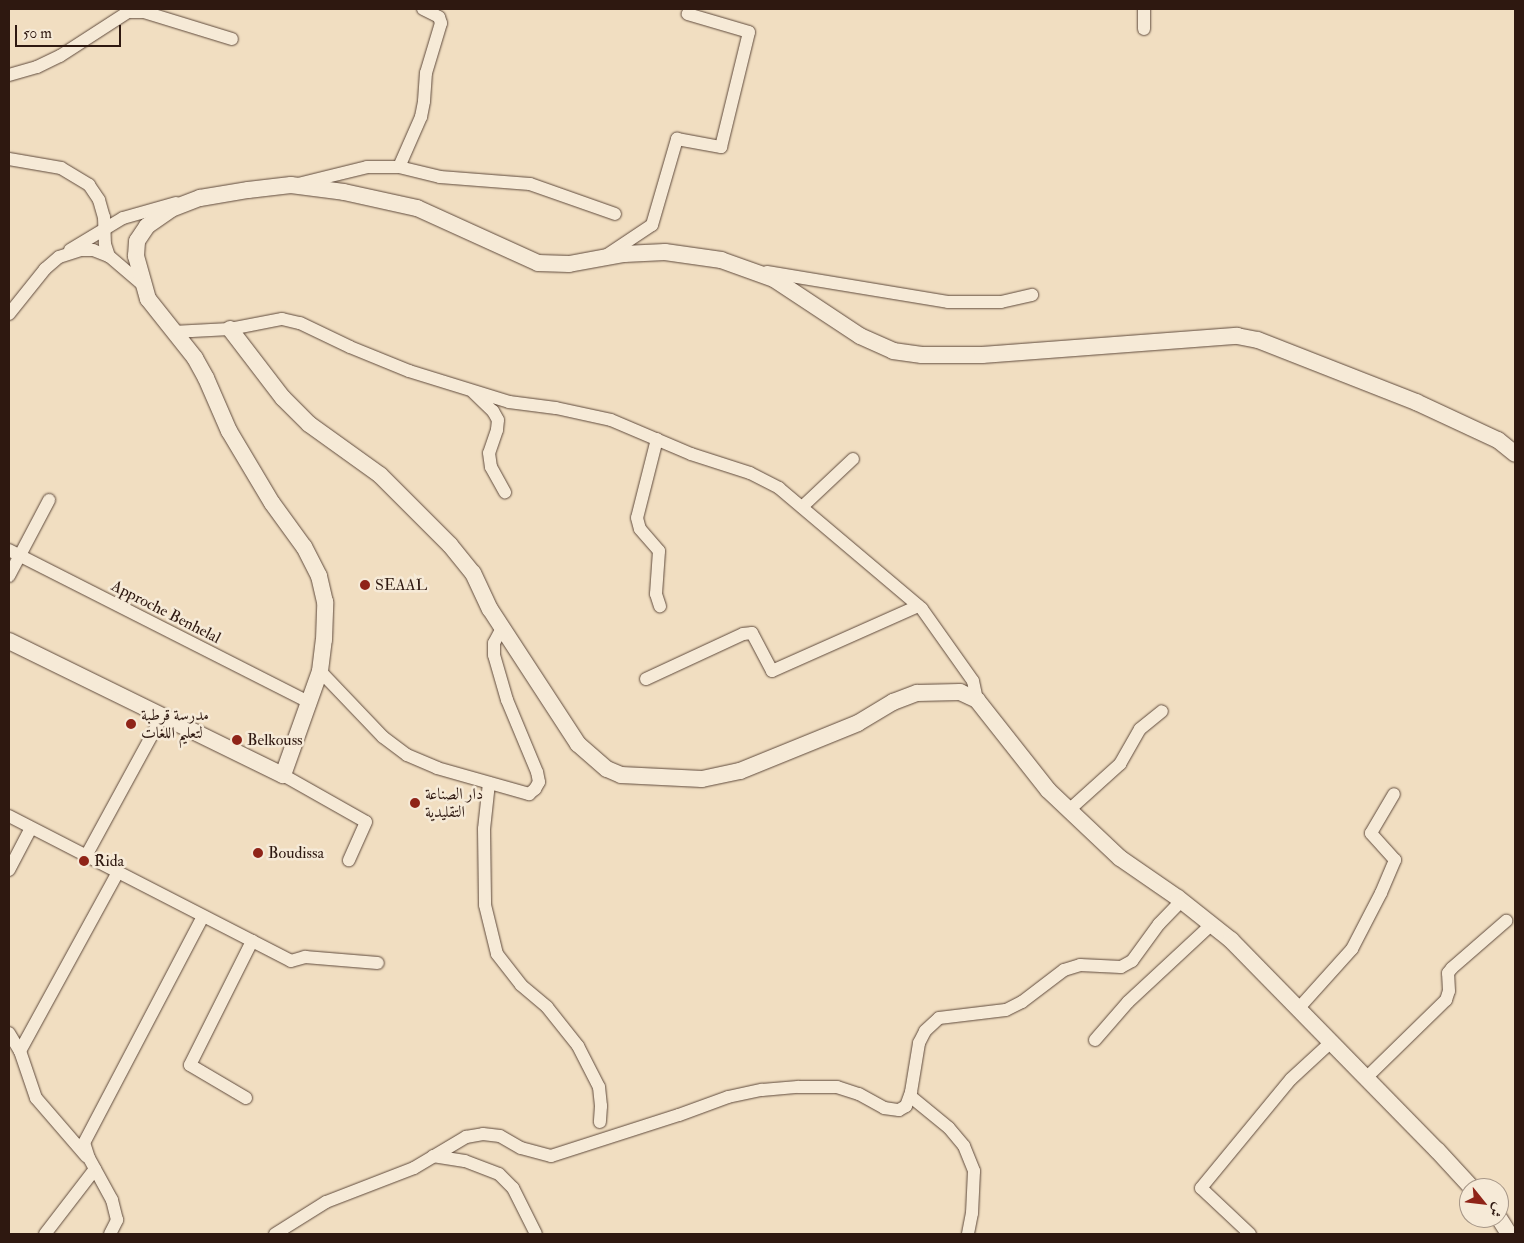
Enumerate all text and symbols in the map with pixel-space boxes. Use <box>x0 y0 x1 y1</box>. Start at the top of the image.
scale bar <box>18 15 124 47</box>
text: 50 m <box>23 24 52 43</box>
place label: SEAAL <box>375 575 427 595</box>
street label: Approche Benhelal <box>108 576 224 648</box>
marker: SEAAL <box>359 579 371 591</box>
place label: مدرسة قرطبة لتعليم اللغات <box>141 705 209 743</box>
marker: مدرسة قرطبة لتعليم اللغات <box>125 718 137 730</box>
place label: Belkouss <box>247 730 303 750</box>
marker: Belkouss <box>231 734 243 746</box>
place label: دار الصناعة التقليدية <box>425 784 483 822</box>
marker: دار الصناعة التقليدية <box>409 797 421 809</box>
place label: Boudissa <box>268 843 324 863</box>
marker: Boudissa <box>252 847 264 859</box>
place label: Rida <box>94 851 124 871</box>
marker: Rida <box>78 855 90 867</box>
north arrow <box>1459 1178 1509 1228</box>
text: ش <box>1486 1200 1507 1220</box>

